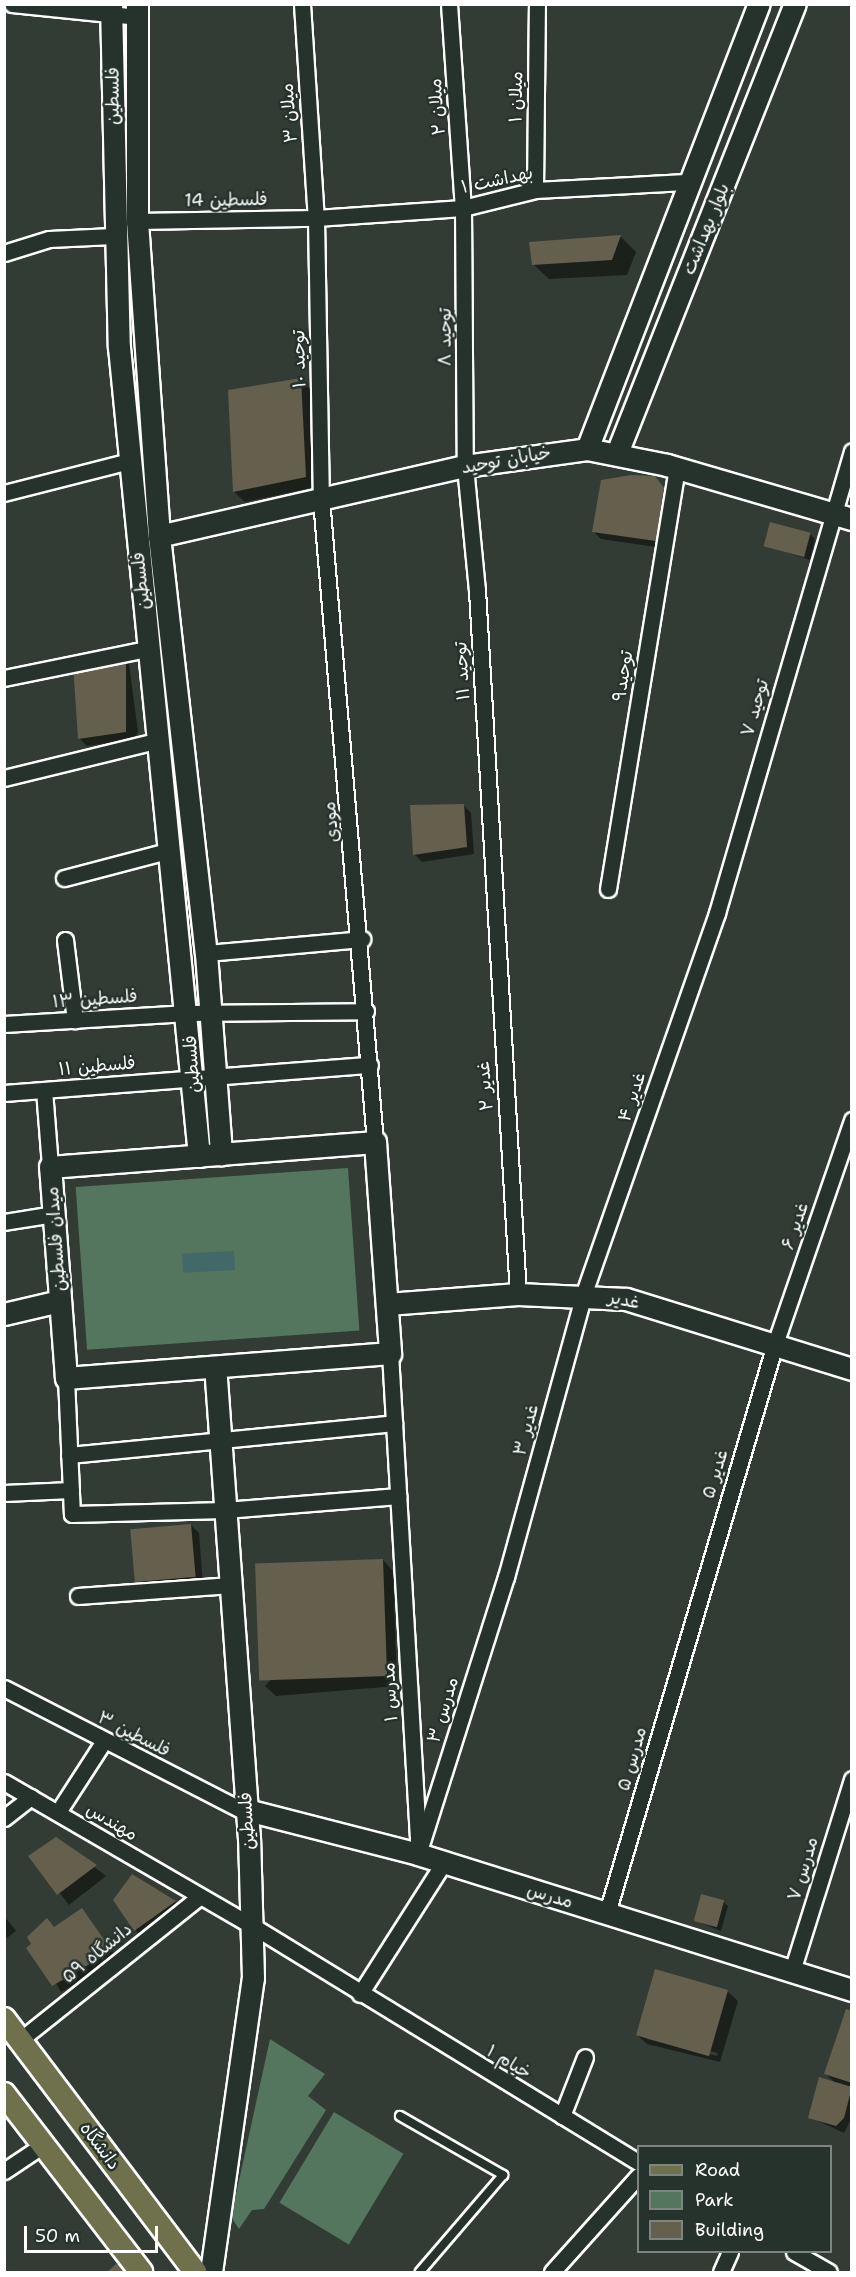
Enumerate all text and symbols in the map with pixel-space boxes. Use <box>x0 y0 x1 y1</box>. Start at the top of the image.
street label: فلسطین <box>102 67 124 125</box>
street label: میلان ۱ <box>505 71 527 123</box>
street label: میلان ۲ <box>424 78 450 136</box>
street label: میلان ۳ <box>276 82 302 144</box>
street label: بهداشت ۱ <box>459 162 535 198</box>
street label: بلوار بهداشت <box>678 180 734 278</box>
street label: فلسطین 14 <box>184 188 268 212</box>
street label: توحید ۸ <box>434 308 456 366</box>
street label: توحید ۱۰ <box>288 330 310 388</box>
street label: خیابان توحید <box>460 442 552 478</box>
street label: فلسطین <box>127 551 155 611</box>
street label: توحید ۱۱ <box>450 641 474 701</box>
street label: توحید۹ <box>608 649 638 703</box>
street label: توحید ۷ <box>737 677 773 739</box>
street label: مودی <box>318 801 344 843</box>
street label: فلسطین ۱۳ <box>52 985 138 1013</box>
street label: فلسطین <box>179 1034 205 1094</box>
street label: فلسطین ۱۱ <box>58 1052 136 1080</box>
street label: غدیر ۲ <box>472 1060 498 1112</box>
street label: غدیر ۴ <box>613 1069 651 1125</box>
street label: میدان فلسطین <box>42 1186 70 1292</box>
street label: غدیر ۶ <box>777 1199 813 1253</box>
street label: غدیر <box>606 1286 642 1314</box>
street label: غدیر ۳ <box>509 1402 543 1458</box>
street label: غدیر ۵ <box>697 1447 733 1501</box>
street label: مدرس ۱ <box>378 1662 402 1722</box>
street label: مدرس ۳ <box>423 1675 463 1745</box>
street label: فلسطین ۳ <box>94 1707 174 1761</box>
street label: مدرس ۵ <box>613 1725 651 1793</box>
street label: فلسطین <box>235 1792 259 1850</box>
street label: مهندس <box>82 1798 142 1846</box>
street label: مدرس ۷ <box>783 1834 823 1904</box>
street label: مدرس <box>524 1879 576 1913</box>
street label: دانشگاه ۵۹ <box>58 1918 136 1988</box>
street label: خیام ۱ <box>483 2040 535 2084</box>
street label: دانشگاه <box>75 2118 125 2174</box>
legend <box>637 2145 832 2253</box>
text: Road <box>695 2158 740 2182</box>
text: Park <box>695 2188 734 2212</box>
scale bar <box>27 2214 160 2252</box>
text: Building <box>695 2218 764 2242</box>
text: 50 m <box>35 2224 80 2248</box>

